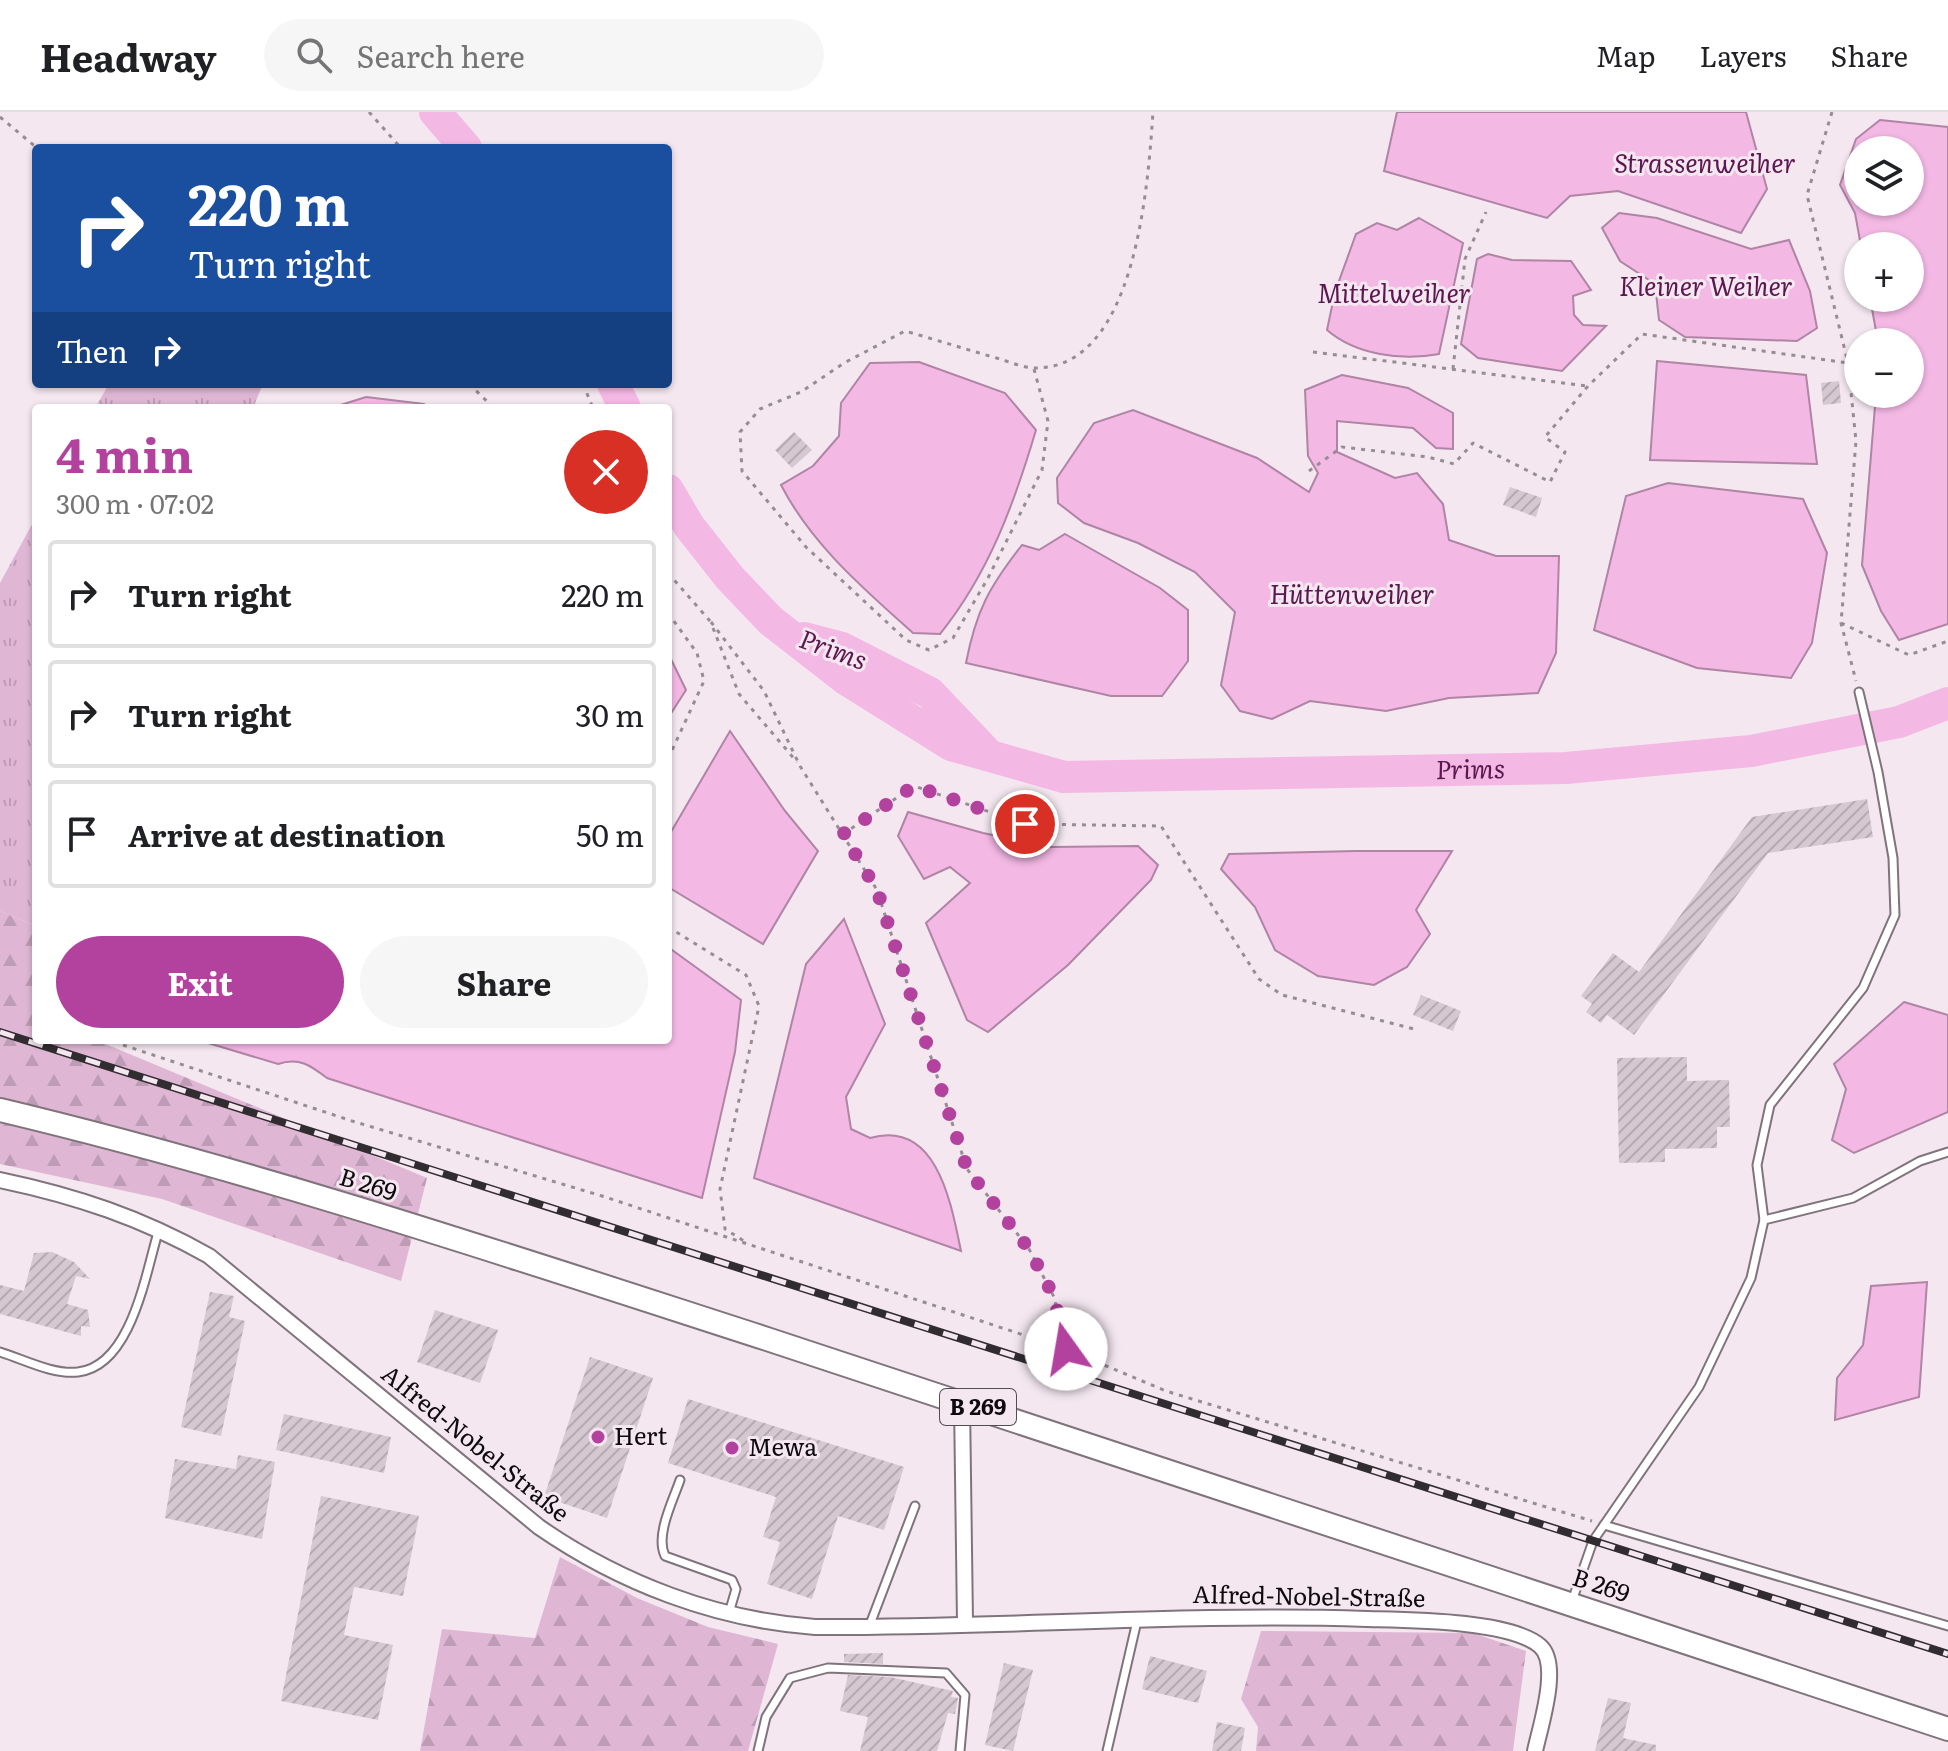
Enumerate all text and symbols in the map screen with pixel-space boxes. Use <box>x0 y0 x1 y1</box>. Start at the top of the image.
search box <box>264 19 824 91</box>
text: Headway <box>40 27 216 84</box>
icon: search <box>292 33 336 77</box>
text: Search here <box>356 33 525 77</box>
text: Map <box>1596 34 1655 76</box>
text: Layers <box>1699 34 1786 76</box>
text: Share <box>1830 34 1908 76</box>
map controls <box>1844 136 1924 408</box>
button: layers <box>1844 136 1924 216</box>
water label: Strassenweiher <box>1614 142 1796 181</box>
text: 220 m <box>188 160 350 243</box>
icon: right <box>56 176 160 280</box>
button: + <box>1844 232 1924 312</box>
text: Turn right <box>188 236 371 289</box>
water label: Kleiner Weiher <box>1619 265 1793 304</box>
water label: Mittelweiher <box>1317 272 1471 311</box>
text: Then <box>56 328 128 372</box>
icon: right <box>144 328 188 372</box>
button: − <box>1844 328 1924 408</box>
text: 4 min <box>56 417 193 488</box>
button: close <box>564 430 648 514</box>
text: 300 m · 07:02 <box>56 483 214 522</box>
icon: right <box>60 572 104 616</box>
text: Turn right <box>128 572 292 616</box>
text: 220 m <box>561 572 644 616</box>
water label: Hüttenweiher <box>1270 573 1434 612</box>
water label: Prims <box>795 617 873 678</box>
icon: right <box>60 692 104 736</box>
text: Turn right <box>128 692 292 736</box>
text: 30 m <box>575 692 644 736</box>
water label: Prims <box>1435 747 1505 787</box>
pin <box>991 790 1059 858</box>
icon: arrive <box>1003 802 1047 846</box>
icon: arrive <box>60 812 104 856</box>
text: Arrive at destination <box>128 812 445 856</box>
text: 50 m <box>576 812 644 856</box>
button: Exit <box>56 936 344 1028</box>
button: Share <box>360 936 648 1028</box>
street label: B 269 <box>336 1157 402 1208</box>
position arrow <box>1024 1307 1108 1391</box>
street label: Alfred-Nobel-Straße <box>375 1355 578 1529</box>
road number: B 269 <box>940 1389 1016 1425</box>
place label: Hert <box>614 1417 667 1452</box>
marker: Hert <box>589 1428 607 1446</box>
place label: Mewa <box>748 1428 817 1463</box>
marker: Mewa <box>723 1439 741 1457</box>
street label: B 269 <box>1569 1558 1635 1609</box>
street label: Alfred-Nobel-Straße <box>1192 1575 1426 1614</box>

